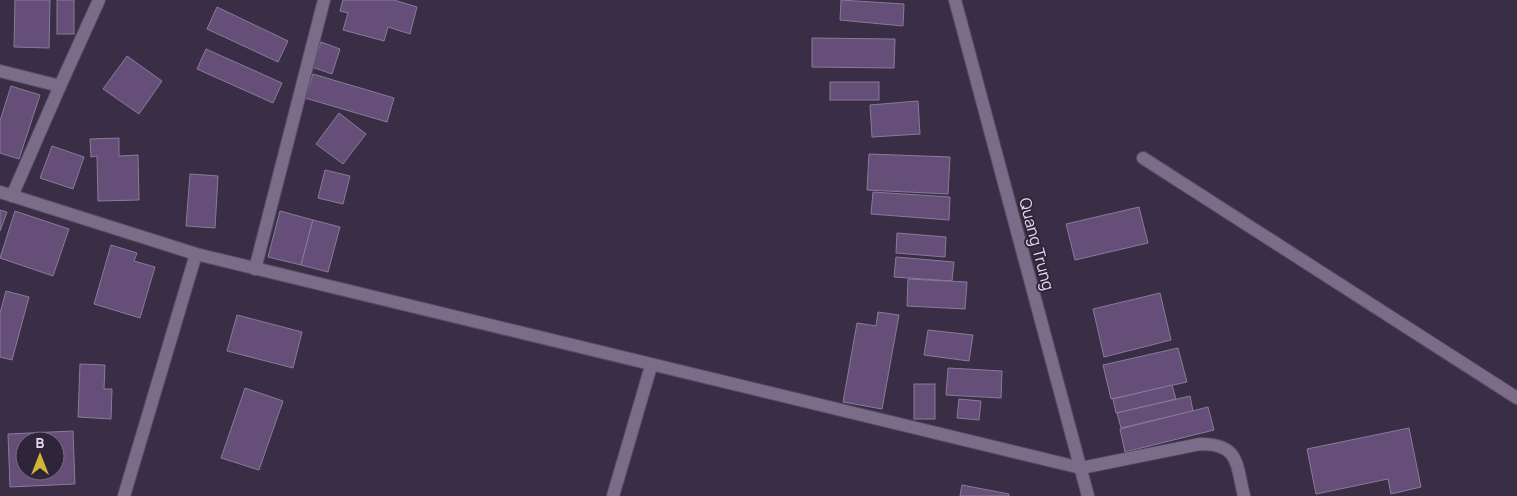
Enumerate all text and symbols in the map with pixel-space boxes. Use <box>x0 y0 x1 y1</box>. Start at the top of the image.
street label: Quang Trung <box>1014 195 1060 293</box>
north arrow <box>15 431 65 481</box>
text: B <box>36 433 45 452</box>

